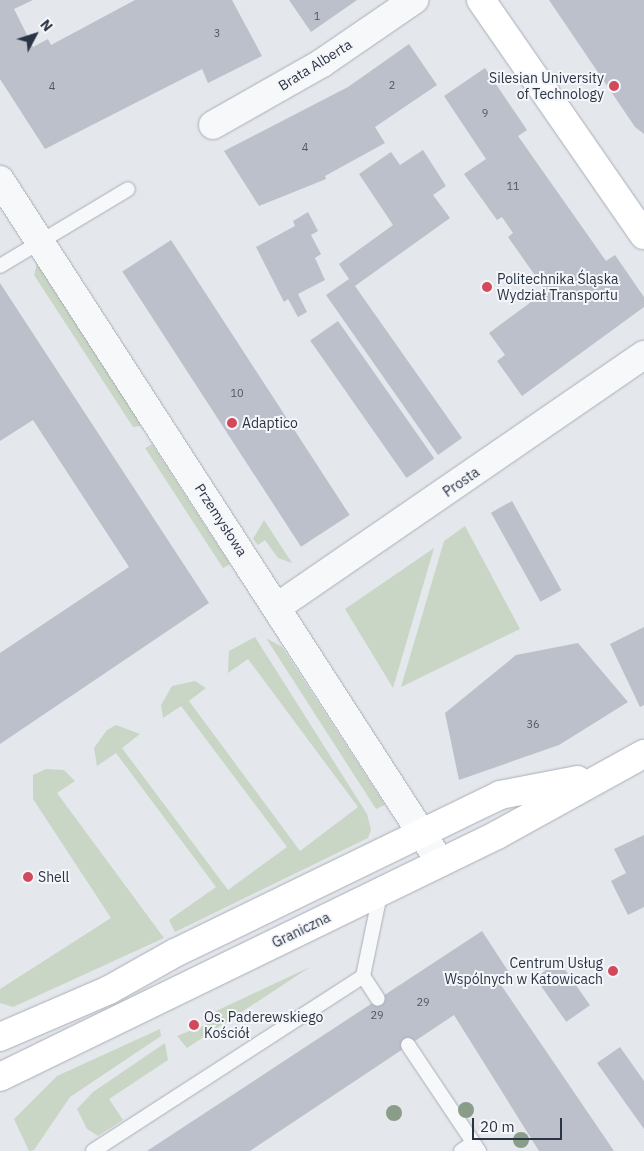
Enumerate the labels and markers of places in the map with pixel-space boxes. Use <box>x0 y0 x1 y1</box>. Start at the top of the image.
place label: Silesian University of Technology <box>489 70 604 102</box>
marker: Silesian University of Technology <box>608 80 620 92</box>
place label: Politechnika Śląska Wydział Transportu <box>497 271 618 304</box>
marker: Politechnika Śląska Wydział Transportu <box>481 281 493 293</box>
place label: Adaptico <box>242 415 298 431</box>
marker: Adaptico <box>226 417 238 429</box>
place label: Shell <box>38 869 69 885</box>
marker: Shell <box>22 871 34 883</box>
place label: Centrum Usług Wspólnych w Katowicach <box>444 955 603 988</box>
marker: Centrum Usług Wspólnych w Katowicach <box>607 965 619 977</box>
place label: Os. Paderewskiego Kościół <box>204 1009 323 1042</box>
marker: Os. Paderewskiego Kościół <box>188 1019 200 1031</box>

